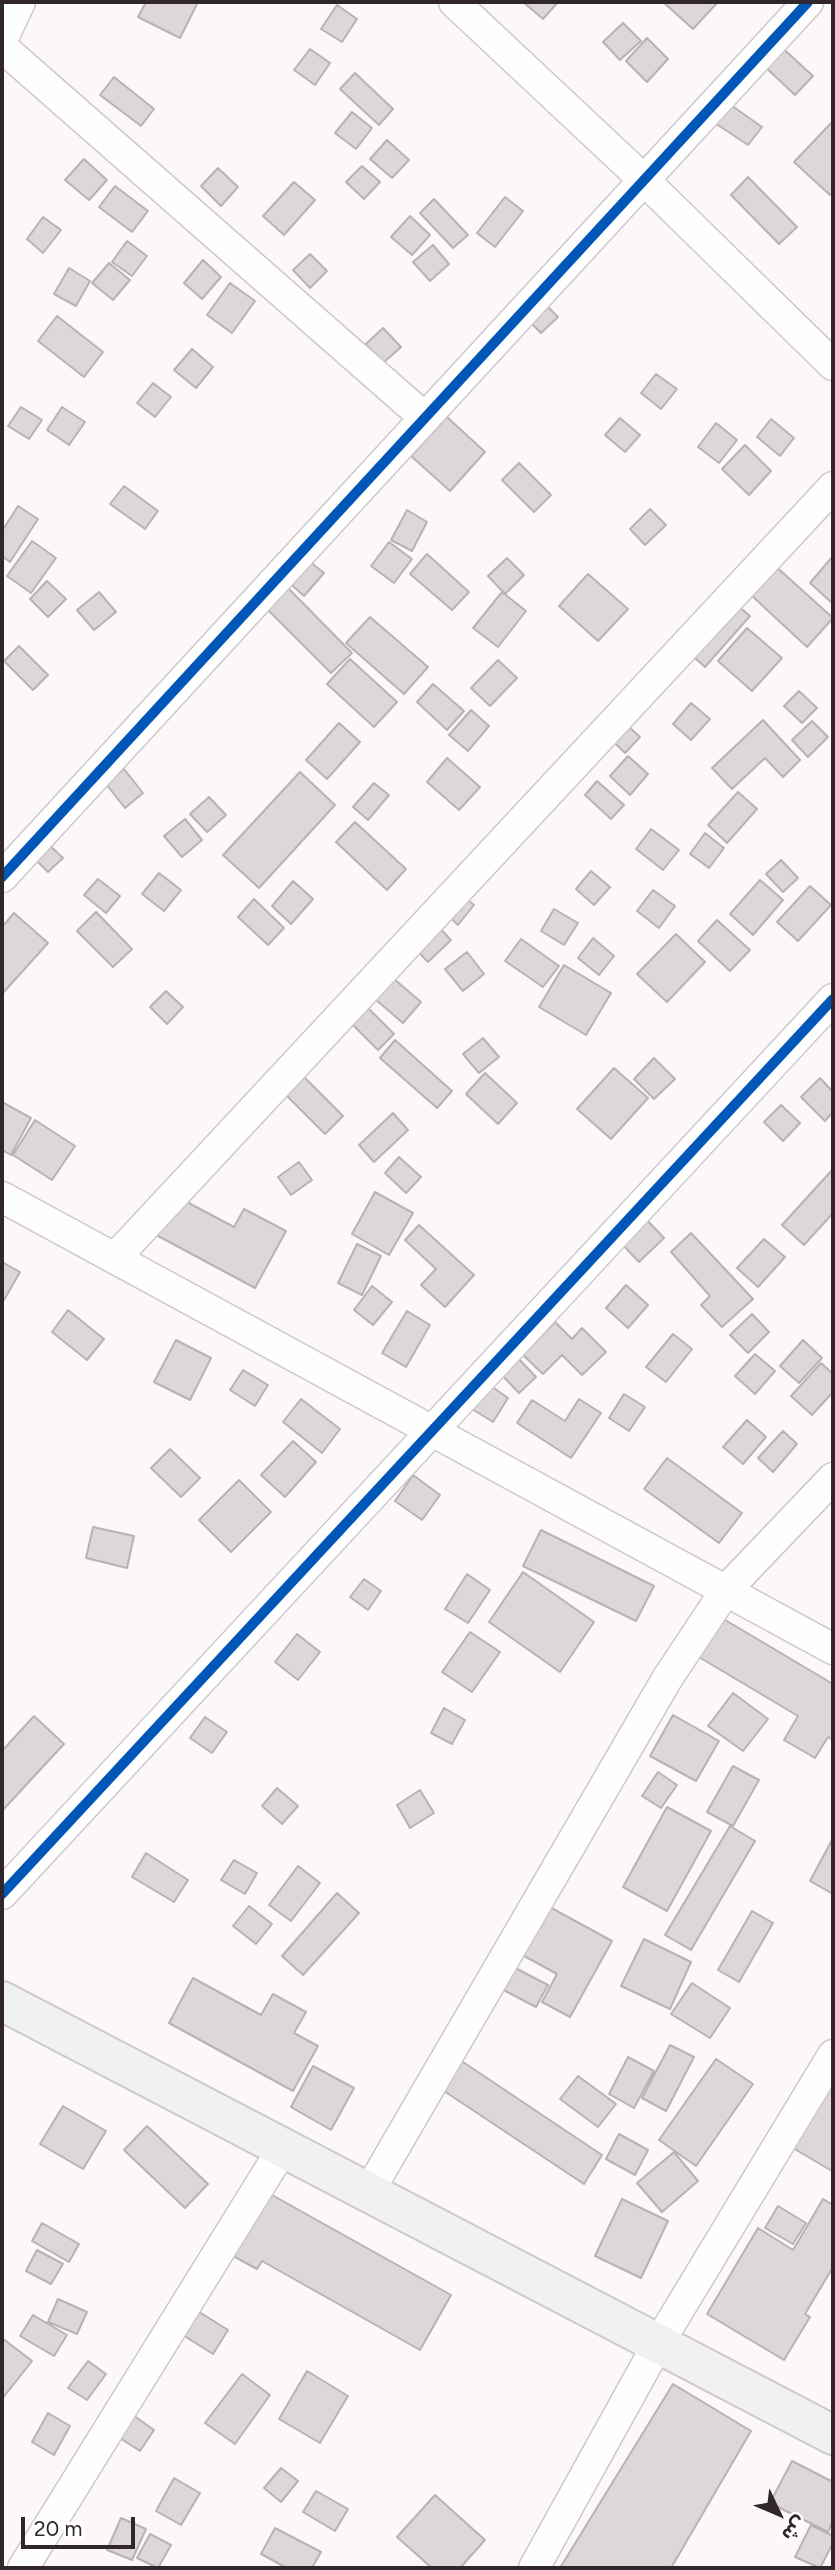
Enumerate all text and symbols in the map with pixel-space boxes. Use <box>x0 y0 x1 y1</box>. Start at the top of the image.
north arrow <box>744 2479 814 2549</box>
scale bar <box>24 2504 138 2548</box>
text: ش <box>777 2512 812 2546</box>
text: 20 m <box>34 2516 82 2541</box>

